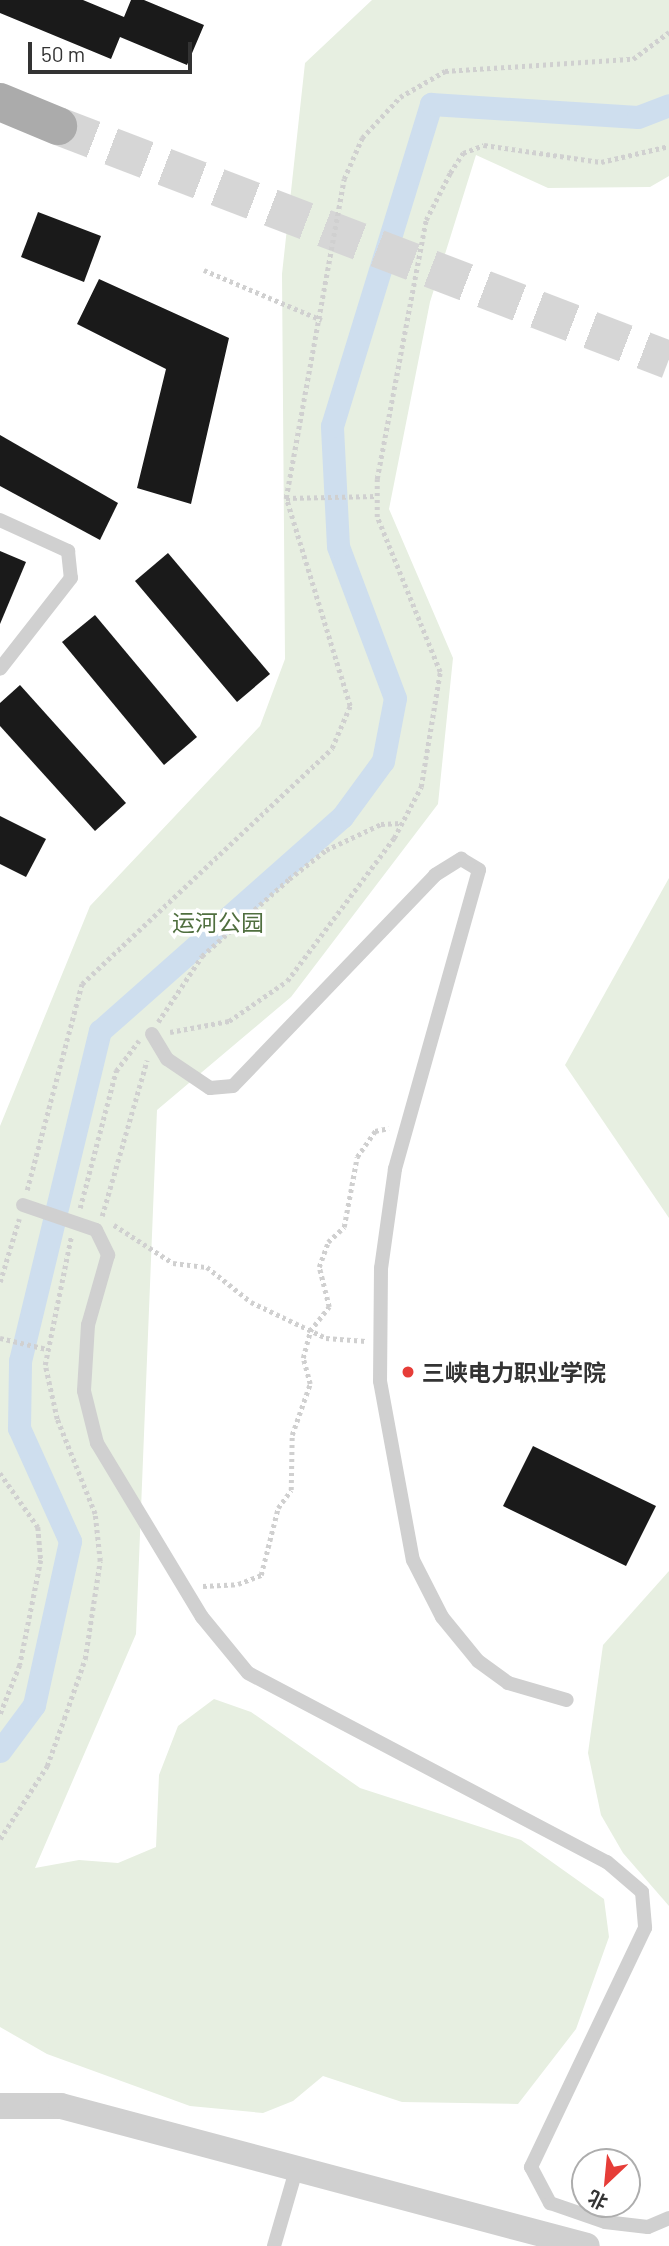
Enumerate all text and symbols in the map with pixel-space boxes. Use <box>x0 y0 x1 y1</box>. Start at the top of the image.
scale bar <box>32 28 196 72</box>
text: 50 m <box>41 41 85 66</box>
park label: 运河公园 <box>172 908 264 936</box>
place label: 三峡电力职业学院 <box>422 1358 606 1386</box>
marker: 三峡电力职业学院 <box>400 1364 416 1380</box>
north arrow <box>571 2148 641 2218</box>
text: 北 <box>584 2186 611 2215</box>

